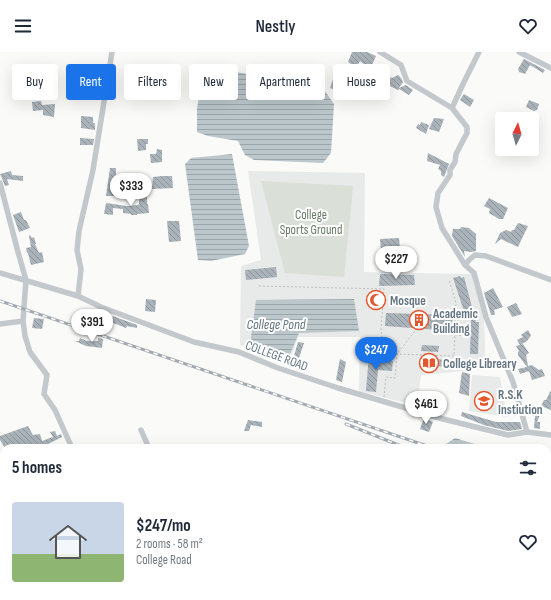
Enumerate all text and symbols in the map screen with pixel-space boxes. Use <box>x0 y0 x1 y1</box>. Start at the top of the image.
icon: menu <box>12 15 34 37</box>
icon: heart <box>517 15 539 37</box>
text: Nestly <box>255 16 296 37</box>
chip: Buy <box>12 64 58 100</box>
chip: Rent <box>66 64 116 100</box>
chip: Filters <box>124 64 181 100</box>
chip: New <box>189 64 238 100</box>
chip: Apartment <box>246 64 325 100</box>
chip: House <box>333 64 390 100</box>
north arrow <box>495 112 539 156</box>
map controls <box>495 112 539 156</box>
pin: $333 <box>107 173 155 207</box>
text: $333 <box>119 178 143 194</box>
park label: College Sports Ground <box>280 207 342 238</box>
pin: $227 <box>372 246 420 280</box>
text: $227 <box>384 251 408 267</box>
mosque icon: Mosque <box>365 289 387 311</box>
place label: Mosque <box>390 293 426 309</box>
place label: Academic Building <box>432 306 478 337</box>
pin: $391 <box>68 309 116 343</box>
building icon: Academic Building <box>408 309 430 331</box>
text: $391 <box>80 314 104 330</box>
water label: College Pond <box>246 316 307 333</box>
street label: COLLEGE ROAD <box>243 337 310 375</box>
pin: $247 <box>352 337 400 371</box>
text: $247 <box>364 342 388 358</box>
library icon: College Libreary <box>418 352 440 374</box>
place label: College Libreary <box>443 356 517 372</box>
place label: R.S.K Instiution <box>498 387 543 418</box>
school or university icon: R.S.K Instiution <box>473 390 495 412</box>
pin: $461 <box>402 391 450 425</box>
text: $461 <box>414 396 438 412</box>
icon: filters <box>517 457 539 479</box>
text: 5 homes <box>12 458 62 478</box>
text: $247/mo <box>136 516 191 536</box>
icon: home <box>44 518 92 566</box>
icon: heart <box>517 531 539 553</box>
text: 2 rooms · 58 m² <box>136 536 203 552</box>
text: College Road <box>136 552 192 568</box>

